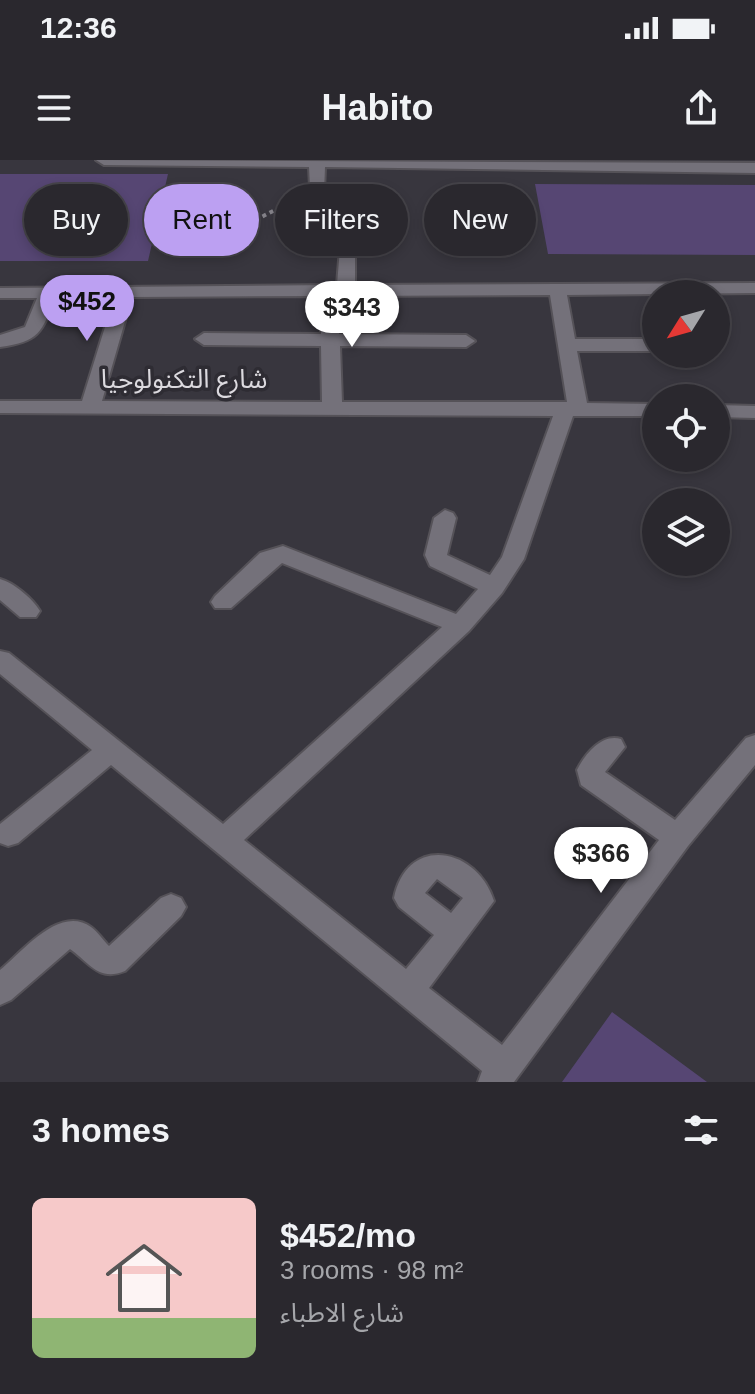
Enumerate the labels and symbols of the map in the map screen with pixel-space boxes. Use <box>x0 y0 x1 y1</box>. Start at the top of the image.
pin: $452 <box>40 275 134 343</box>
north arrow <box>642 280 730 368</box>
pin: $343 <box>305 281 399 349</box>
street label: شارع التكنولوجيا <box>101 364 267 398</box>
pin: $366 <box>554 827 648 895</box>

